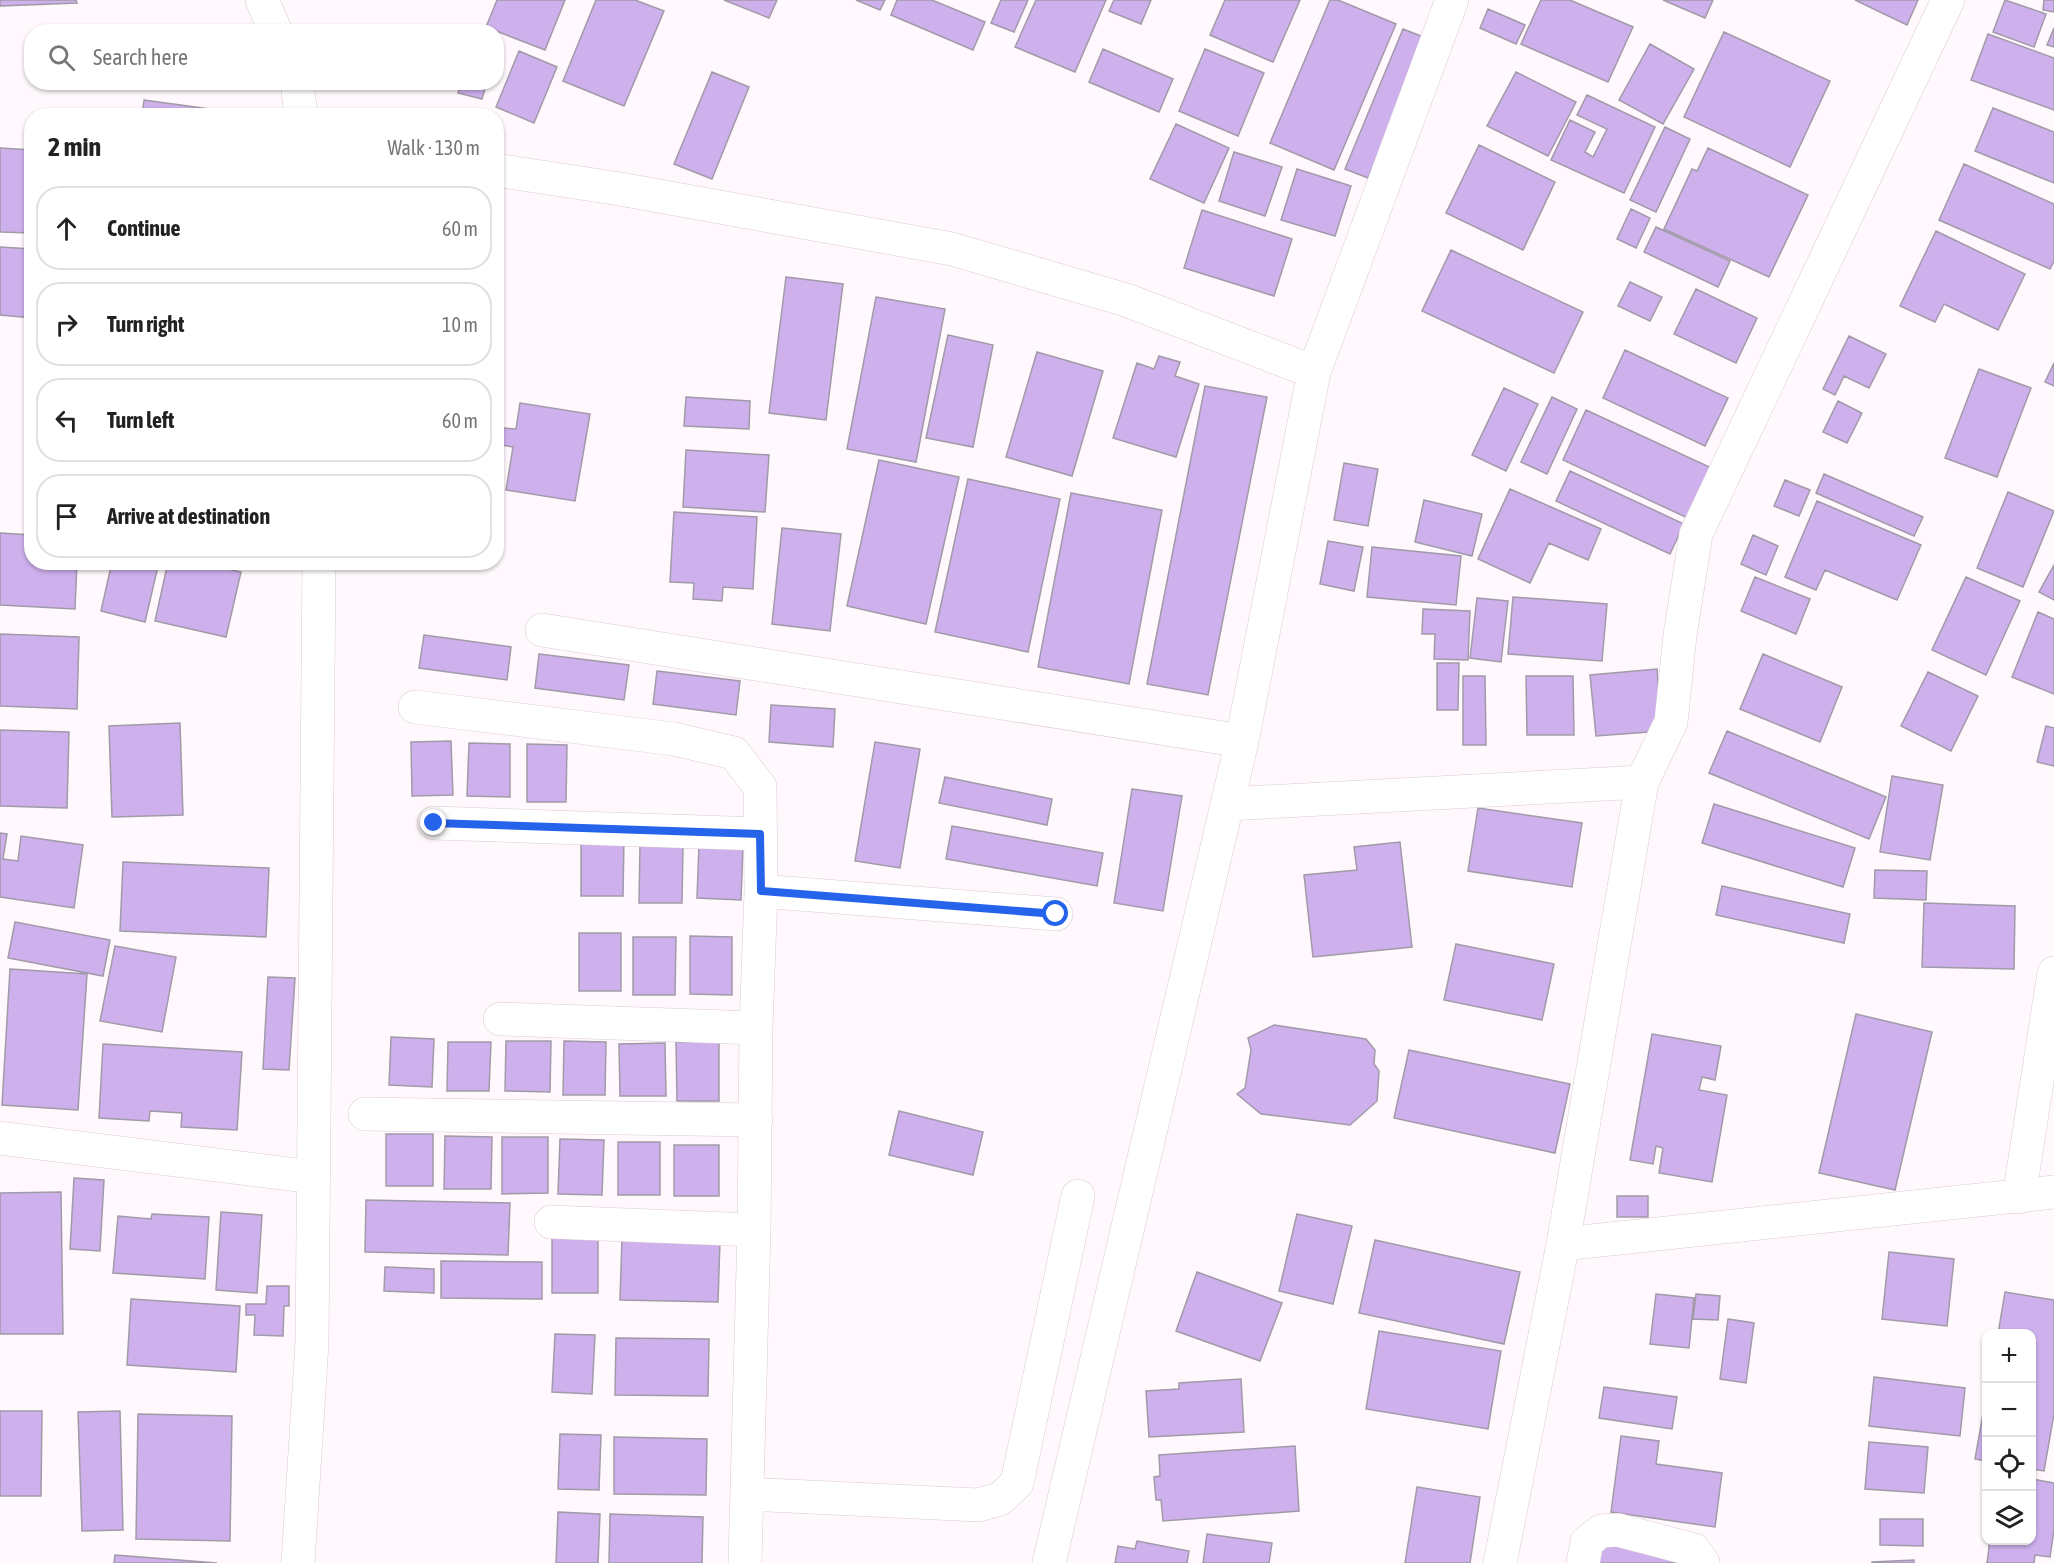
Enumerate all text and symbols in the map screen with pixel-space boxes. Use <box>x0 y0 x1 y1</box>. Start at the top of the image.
search box <box>24 24 504 90</box>
icon: search <box>45 41 78 74</box>
text: Search here <box>93 44 188 70</box>
text: 2 min <box>48 132 101 162</box>
text: Walk · 130 m <box>388 136 480 159</box>
icon: ahead <box>50 212 83 245</box>
text: Continue <box>107 215 181 241</box>
text: 60 m <box>442 217 478 240</box>
icon: right <box>50 308 83 341</box>
text: Turn right <box>107 311 184 337</box>
text: 10 m <box>442 313 478 336</box>
icon: left <box>50 404 83 437</box>
text: Turn left <box>107 407 174 433</box>
text: 60 m <box>442 409 478 432</box>
icon: arrive <box>50 500 83 533</box>
text: Arrive at destination <box>107 503 270 529</box>
route end <box>420 809 446 835</box>
route start <box>1042 900 1068 926</box>
map controls <box>1982 1329 2036 1545</box>
button: + <box>1982 1329 2036 1383</box>
button: − <box>1982 1383 2036 1437</box>
button: locate <box>1982 1437 2036 1491</box>
button: layers <box>1982 1491 2036 1545</box>

